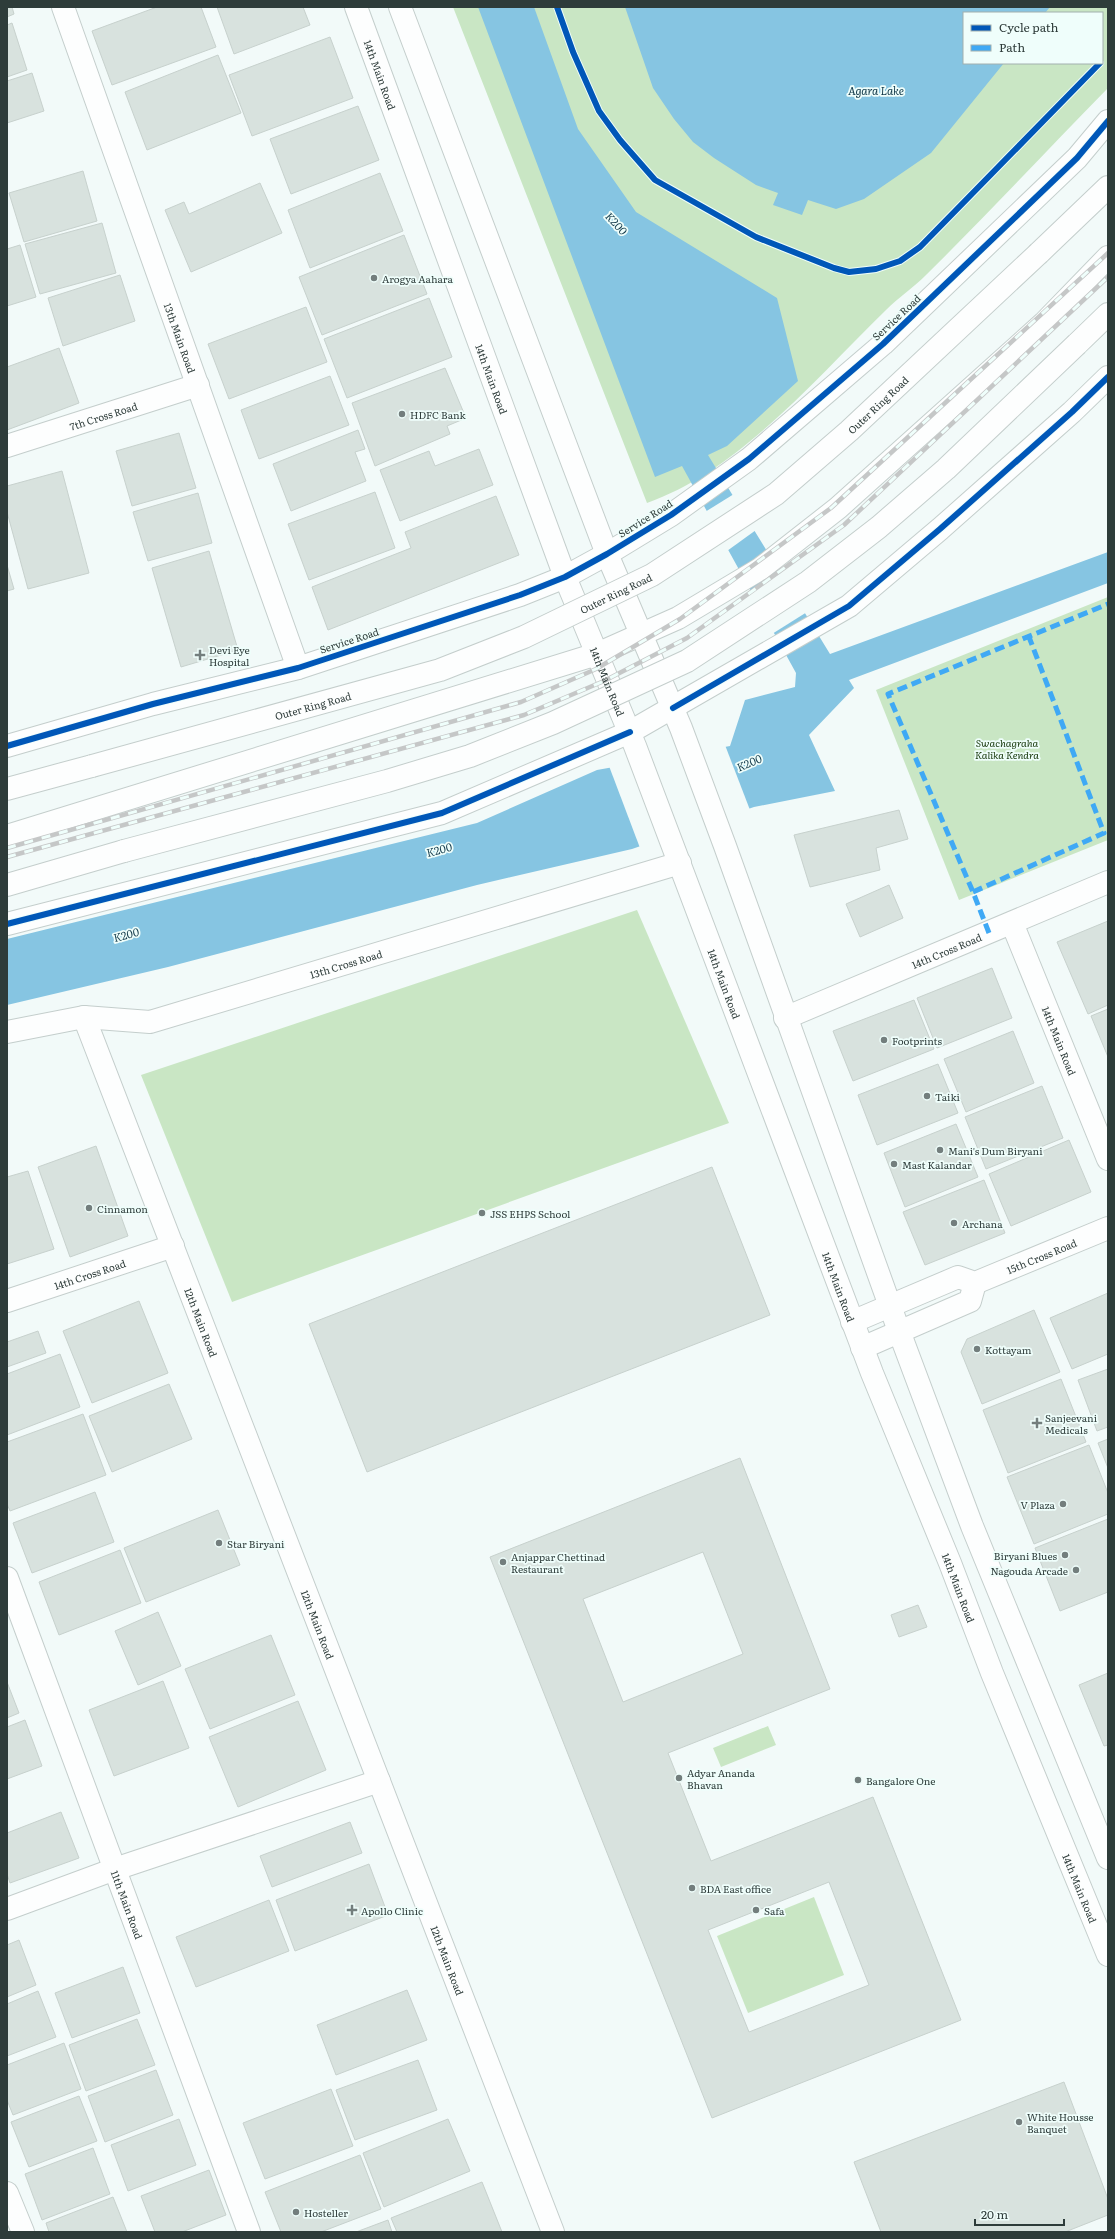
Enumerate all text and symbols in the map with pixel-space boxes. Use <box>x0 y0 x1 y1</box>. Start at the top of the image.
legend <box>963 12 1103 64</box>
text: Cycle path <box>999 18 1059 36</box>
street label: 14th Main Road <box>361 38 400 112</box>
text: Path <box>999 38 1025 56</box>
water label: Agara Lake <box>848 82 904 98</box>
water label: K200 <box>602 208 632 238</box>
place label: Arogya Aahara <box>382 271 454 286</box>
marker: Arogya Aahara <box>369 273 379 283</box>
street label: Service Road <box>868 291 924 343</box>
street label: 13th Main Road <box>161 301 200 375</box>
street label: 14th Main Road <box>473 342 512 416</box>
street label: Outer Ring Road <box>844 372 911 437</box>
street label: 7th Cross Road <box>67 397 139 433</box>
place label: HDFC Bank <box>410 407 467 422</box>
marker: HDFC Bank <box>397 409 407 419</box>
street label: Service Road <box>615 495 675 541</box>
street label: Outer Ring Road <box>577 569 654 617</box>
street label: Service Road <box>317 623 381 657</box>
place label: Devi Eye Hospital <box>209 642 250 669</box>
street label: 14th Main Road <box>587 645 629 718</box>
marker: Devi Eye Hospital <box>194 649 206 661</box>
street label: Outer Ring Road <box>273 687 353 723</box>
park label: Swachagraha Kalika Kendra <box>975 735 1039 762</box>
water label: K200 <box>734 749 765 774</box>
water label: K200 <box>424 838 454 860</box>
water label: K200 <box>111 923 141 945</box>
street label: 14th Cross Road <box>909 929 984 971</box>
street label: 13th Cross Road <box>308 945 384 981</box>
street label: 14th Main Road <box>705 947 745 1021</box>
street label: 14th Main Road <box>1039 1004 1081 1077</box>
place label: Footprints <box>892 1033 942 1048</box>
marker: Footprints <box>879 1035 889 1045</box>
place label: Taiki <box>935 1089 960 1104</box>
marker: Taiki <box>922 1091 932 1101</box>
place label: Mani's Dum Biryani <box>948 1143 1043 1158</box>
marker: Mani's Dum Biryani <box>935 1145 945 1155</box>
place label: Mast Kalandar <box>902 1157 972 1172</box>
marker: Mast Kalandar <box>889 1159 899 1169</box>
place label: Cinnamon <box>97 1201 148 1216</box>
marker: Cinnamon <box>84 1203 94 1213</box>
place label: JSS EHPS School <box>490 1206 571 1221</box>
marker: JSS EHPS School <box>477 1208 487 1218</box>
place label: Archana <box>962 1216 1003 1231</box>
marker: Archana <box>949 1218 959 1228</box>
street label: 15th Cross Road <box>1004 1234 1079 1277</box>
street label: 14th Main Road <box>819 1250 859 1324</box>
street label: 14th Cross Road <box>52 1255 127 1292</box>
street label: 12th Main Road <box>182 1285 222 1359</box>
place label: Kottayam <box>985 1342 1032 1357</box>
marker: Kottayam <box>972 1344 982 1354</box>
place label: Sanjeevani Medicals <box>1045 1410 1098 1437</box>
marker: Sanjeevani Medicals <box>1032 1418 1042 1428</box>
place label: V Plaza <box>1021 1497 1056 1512</box>
marker: V Plaza <box>1058 1499 1068 1509</box>
place label: Star Biryani <box>227 1536 285 1551</box>
marker: Star Biryani <box>214 1538 224 1548</box>
place label: Biryani Blues <box>994 1548 1057 1563</box>
place label: Anjappar Chettinad Restaurant <box>511 1549 605 1576</box>
marker: Biryani Blues <box>1060 1550 1070 1560</box>
street label: 14th Main Road <box>939 1551 979 1624</box>
marker: Anjappar Chettinad Restaurant <box>498 1557 508 1567</box>
place label: Nagouda Arcade <box>990 1563 1068 1578</box>
marker: Nagouda Arcade <box>1071 1565 1081 1575</box>
street label: 12th Main Road <box>298 1587 339 1661</box>
place label: Adyar Ananda Bhavan <box>687 1765 755 1792</box>
marker: Adyar Ananda Bhavan <box>674 1773 684 1783</box>
place label: Bangalore One <box>866 1773 936 1788</box>
marker: Bangalore One <box>853 1775 863 1785</box>
street label: 14th Main Road <box>1060 1851 1101 1925</box>
street label: 11th Main Road <box>108 1868 147 1941</box>
place label: BDA East office <box>700 1881 771 1896</box>
marker: BDA East office <box>687 1883 697 1893</box>
place label: Apollo Clinic <box>361 1903 423 1918</box>
place label: Safa <box>764 1903 785 1918</box>
marker: Apollo Clinic <box>346 1904 358 1916</box>
marker: Safa <box>751 1905 761 1915</box>
street label: 12th Main Road <box>428 1923 468 1997</box>
place label: White Housse Banquet <box>1027 2109 1093 2136</box>
marker: White Housse Banquet <box>1014 2117 1024 2127</box>
scale bar <box>975 2201 1064 2227</box>
place label: Hosteller <box>304 2205 348 2220</box>
text: 20 m <box>981 2205 1008 2223</box>
marker: Hosteller <box>291 2207 301 2217</box>

